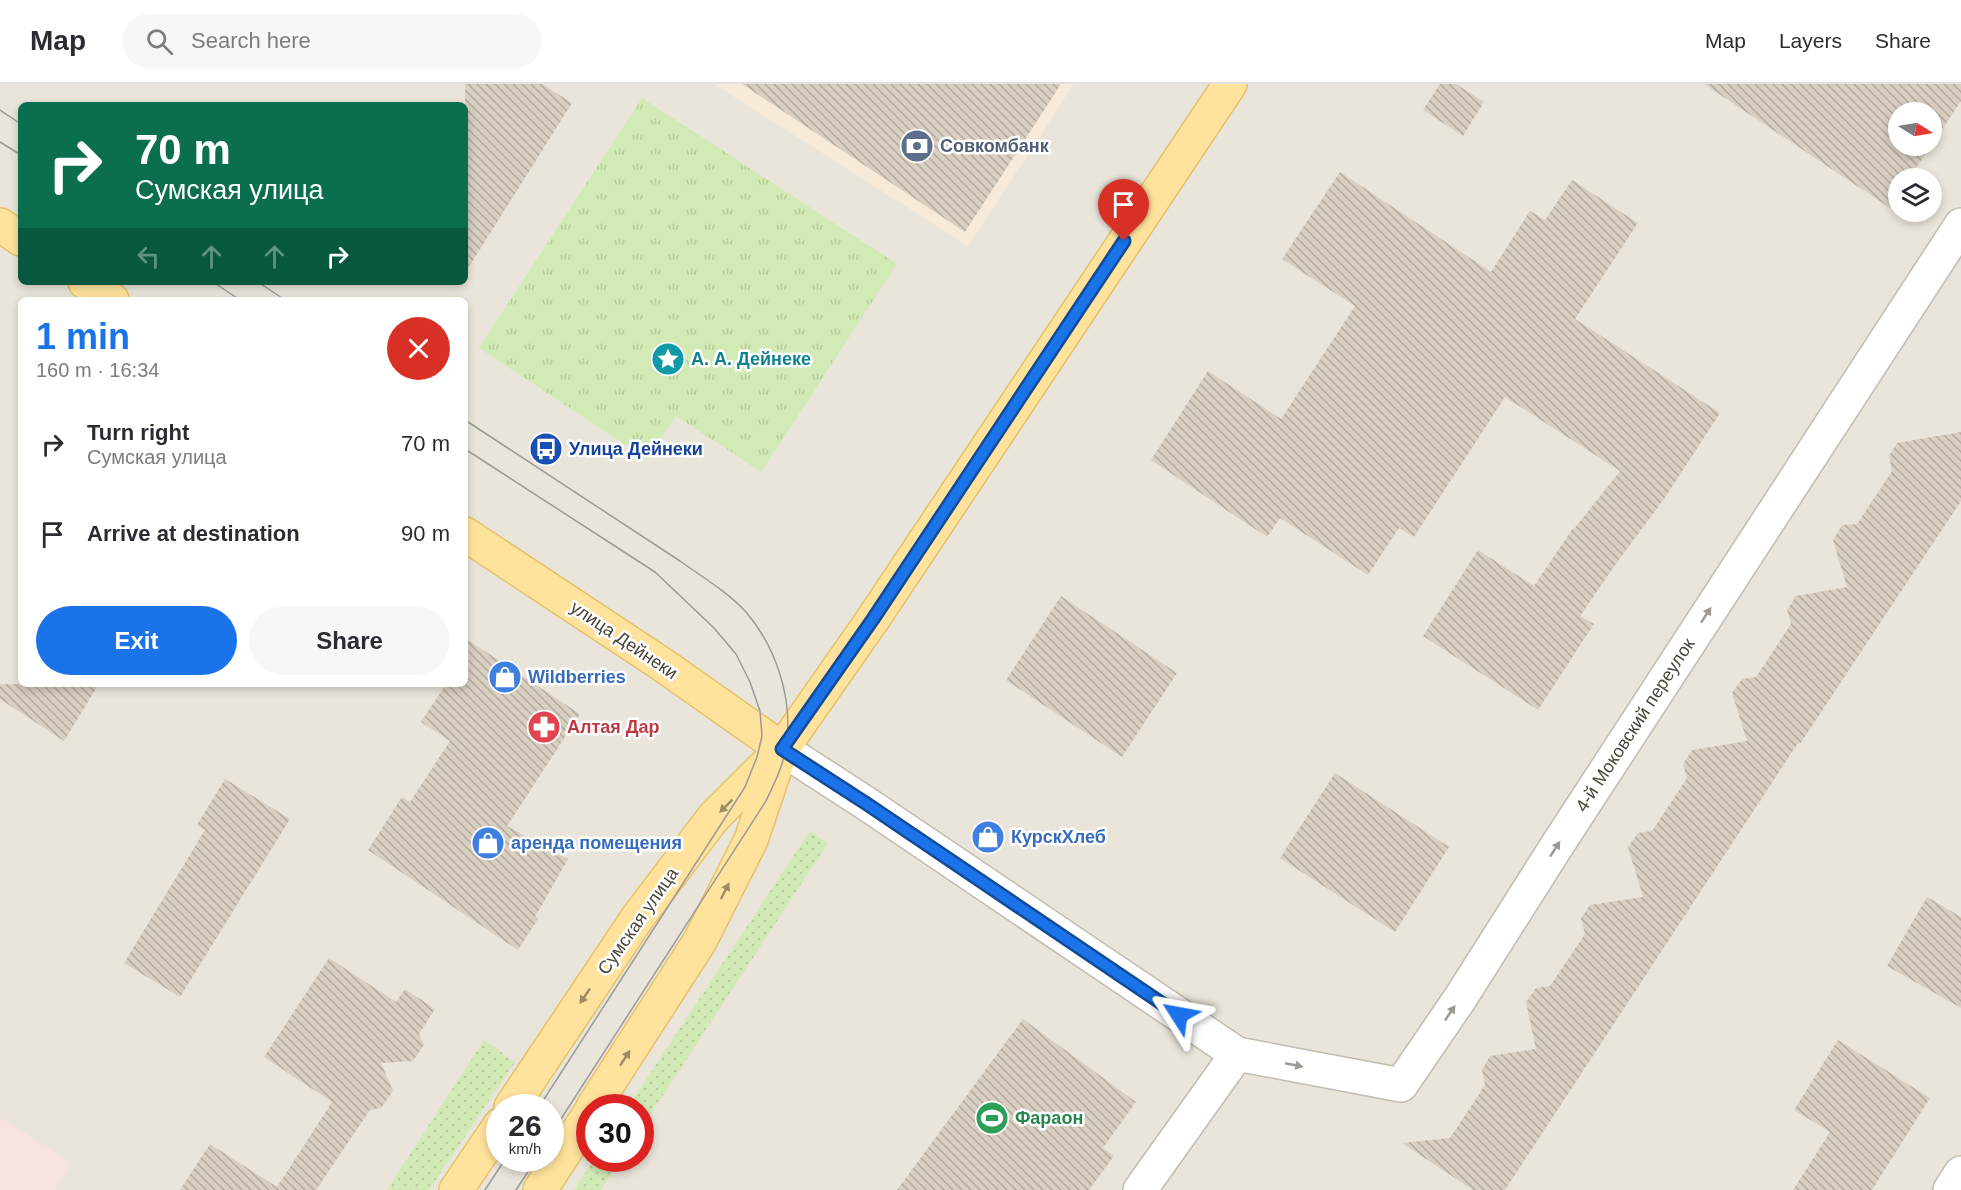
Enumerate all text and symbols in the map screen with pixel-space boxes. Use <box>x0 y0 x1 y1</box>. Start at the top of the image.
search box <box>122 14 542 68</box>
text: Map <box>30 25 86 56</box>
icon: search <box>143 25 176 58</box>
text: Search here <box>191 28 311 53</box>
text: Map <box>1705 29 1746 52</box>
text: Layers <box>1779 29 1842 52</box>
text: Share <box>1875 29 1931 52</box>
north arrow <box>1888 102 1942 156</box>
map controls <box>1888 102 1942 222</box>
icon: right <box>36 126 114 204</box>
text: 70 m <box>135 126 231 173</box>
bank icon: Совкомбанк <box>899 128 935 164</box>
place label: Совкомбанк <box>940 136 1050 156</box>
button: layers <box>1888 168 1942 222</box>
text: Сумская улица <box>135 175 324 205</box>
pin <box>1098 179 1149 241</box>
icon: arrive <box>1107 188 1140 221</box>
icon: left <box>132 240 165 273</box>
icon: ahead <box>195 240 228 273</box>
icon: ahead <box>258 240 291 273</box>
icon: right <box>321 240 354 273</box>
text: 1 min <box>36 316 130 357</box>
button: close <box>387 317 450 380</box>
place icon: А. А. Дейнеке <box>650 341 686 377</box>
place label: А. А. Дейнеке <box>691 349 811 369</box>
text: 160 m · 16:34 <box>36 359 159 381</box>
text: Turn right <box>87 420 189 445</box>
icon: right <box>36 428 69 461</box>
text: 70 m <box>401 431 450 456</box>
bus stop icon: Улица Дейнеки <box>528 431 564 467</box>
place label: Улица Дейнеки <box>569 439 703 459</box>
text: Сумская улица <box>87 446 227 468</box>
icon: arrive <box>36 518 69 551</box>
text: Arrive at destination <box>87 521 300 546</box>
text: 90 m <box>401 521 450 546</box>
street label: улица Дейнеки <box>567 597 681 683</box>
button: Exit <box>36 606 237 675</box>
button: Share <box>249 606 450 675</box>
one-way arrow <box>1701 607 1712 623</box>
street label: 4-й Моковский переулок <box>1571 635 1699 815</box>
shop icon: Wildberries <box>487 659 523 695</box>
place label: Wildberries <box>528 667 626 687</box>
pharmacy icon: Алтая Дар <box>526 709 562 745</box>
place label: Алтая Дар <box>567 717 660 737</box>
one-way arrow <box>719 798 733 812</box>
shop icon: КурскХлеб <box>970 819 1006 855</box>
shop icon: аренда помещения <box>470 825 506 861</box>
place label: КурскХлеб <box>1011 827 1106 847</box>
place label: аренда помещения <box>511 833 682 853</box>
one-way arrow <box>1549 841 1560 857</box>
street label: Сумская улица <box>594 863 683 978</box>
one-way arrow <box>720 882 730 900</box>
position arrow <box>1147 983 1211 1047</box>
one-way arrow <box>580 988 591 1004</box>
one-way arrow <box>1444 1005 1455 1022</box>
one-way arrow <box>619 1050 630 1066</box>
one-way arrow <box>1285 1061 1304 1070</box>
speed limit sign: 30 <box>576 1094 654 1172</box>
sports icon: Фараон <box>974 1100 1010 1136</box>
place label: Фараон <box>1015 1108 1083 1128</box>
text: 26 <box>508 1109 542 1142</box>
text: km/h <box>509 1140 541 1157</box>

